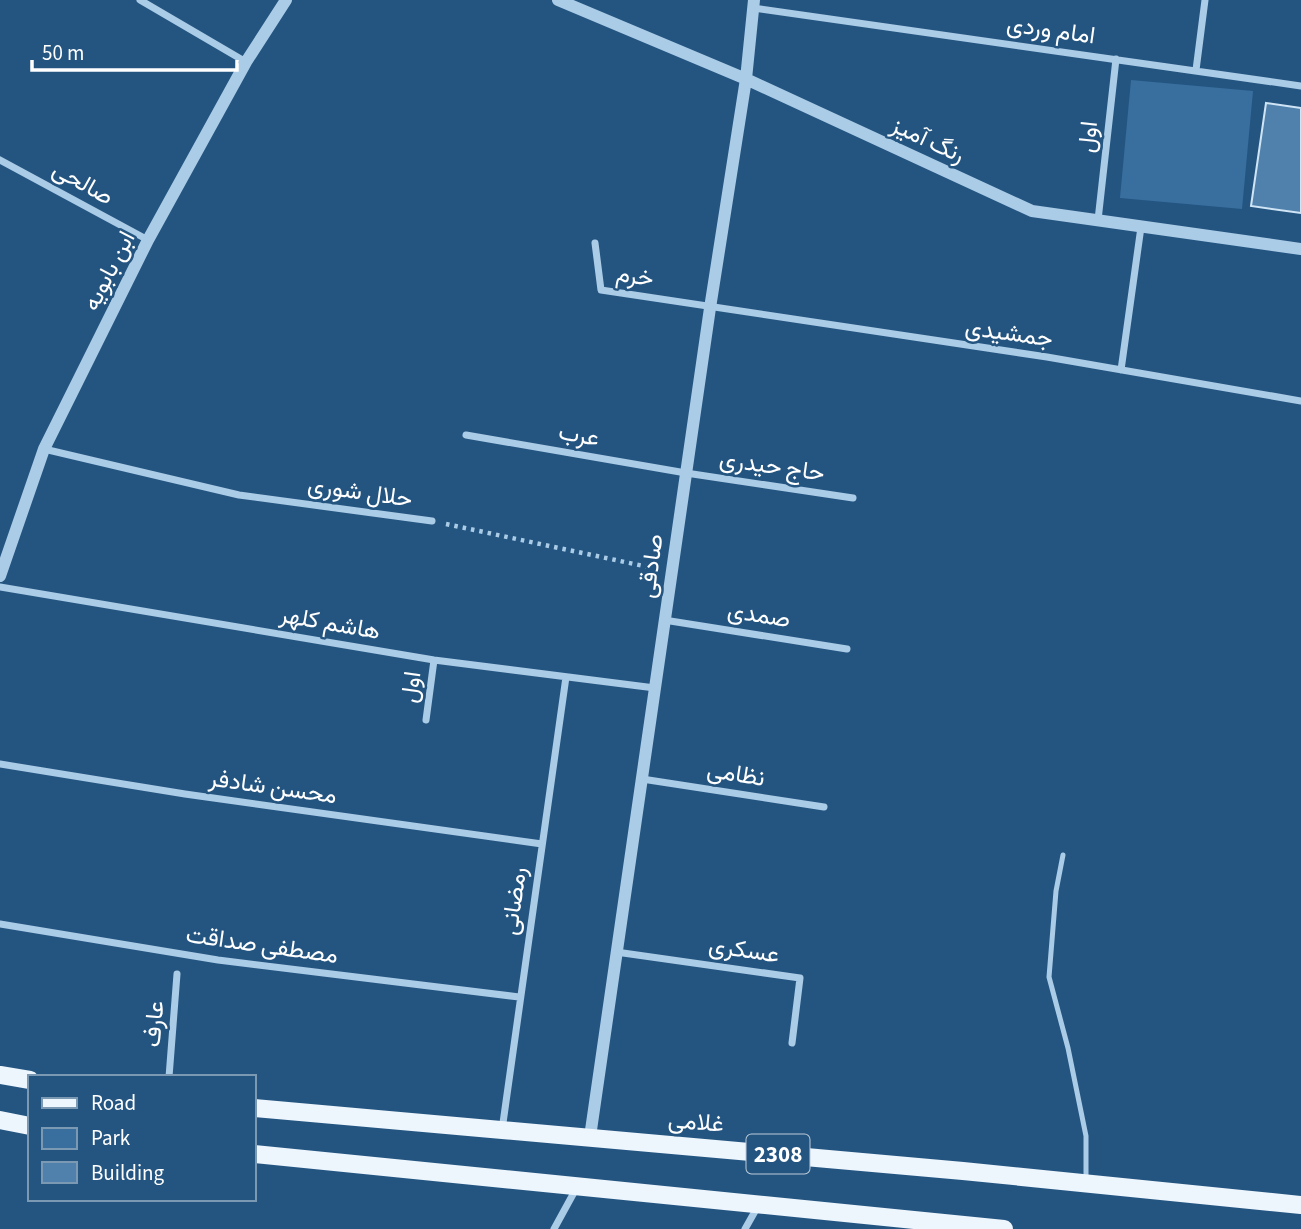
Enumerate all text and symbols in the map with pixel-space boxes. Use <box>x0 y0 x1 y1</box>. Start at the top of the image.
street label: امام وردی <box>1004 6 1098 54</box>
scale bar <box>32 28 236 72</box>
text: 50 m <box>42 38 84 68</box>
street label: رنگ آمیز <box>884 107 971 172</box>
street label: اول <box>1069 119 1107 155</box>
street label: صالحی <box>46 152 120 214</box>
street label: ابن بابویه <box>74 225 144 317</box>
street label: خرم <box>614 256 656 296</box>
street label: جمشیدی <box>963 310 1055 356</box>
street label: عرب <box>556 414 602 456</box>
street label: حاج حیدری <box>717 441 827 491</box>
street label: حلال شوری <box>305 467 415 517</box>
street label: صادقی <box>629 532 673 600</box>
street label: صمدی <box>725 593 793 637</box>
street label: هاشم کلهر <box>276 597 383 649</box>
street label: اول <box>391 669 431 705</box>
street label: نظامی <box>705 752 767 796</box>
street label: محسن شادفر <box>206 761 339 813</box>
street label: رمضانی <box>492 865 536 937</box>
street label: مصطفی صداقت <box>183 917 341 973</box>
street label: عسکری <box>706 928 782 972</box>
street label: عارف <box>135 999 173 1049</box>
legend <box>28 1075 256 1201</box>
text: Road <box>91 1088 136 1118</box>
street label: غلامی <box>667 1102 725 1142</box>
text: Park <box>91 1123 131 1153</box>
road number: 2308 <box>746 1134 810 1174</box>
text: Building <box>91 1158 165 1188</box>

